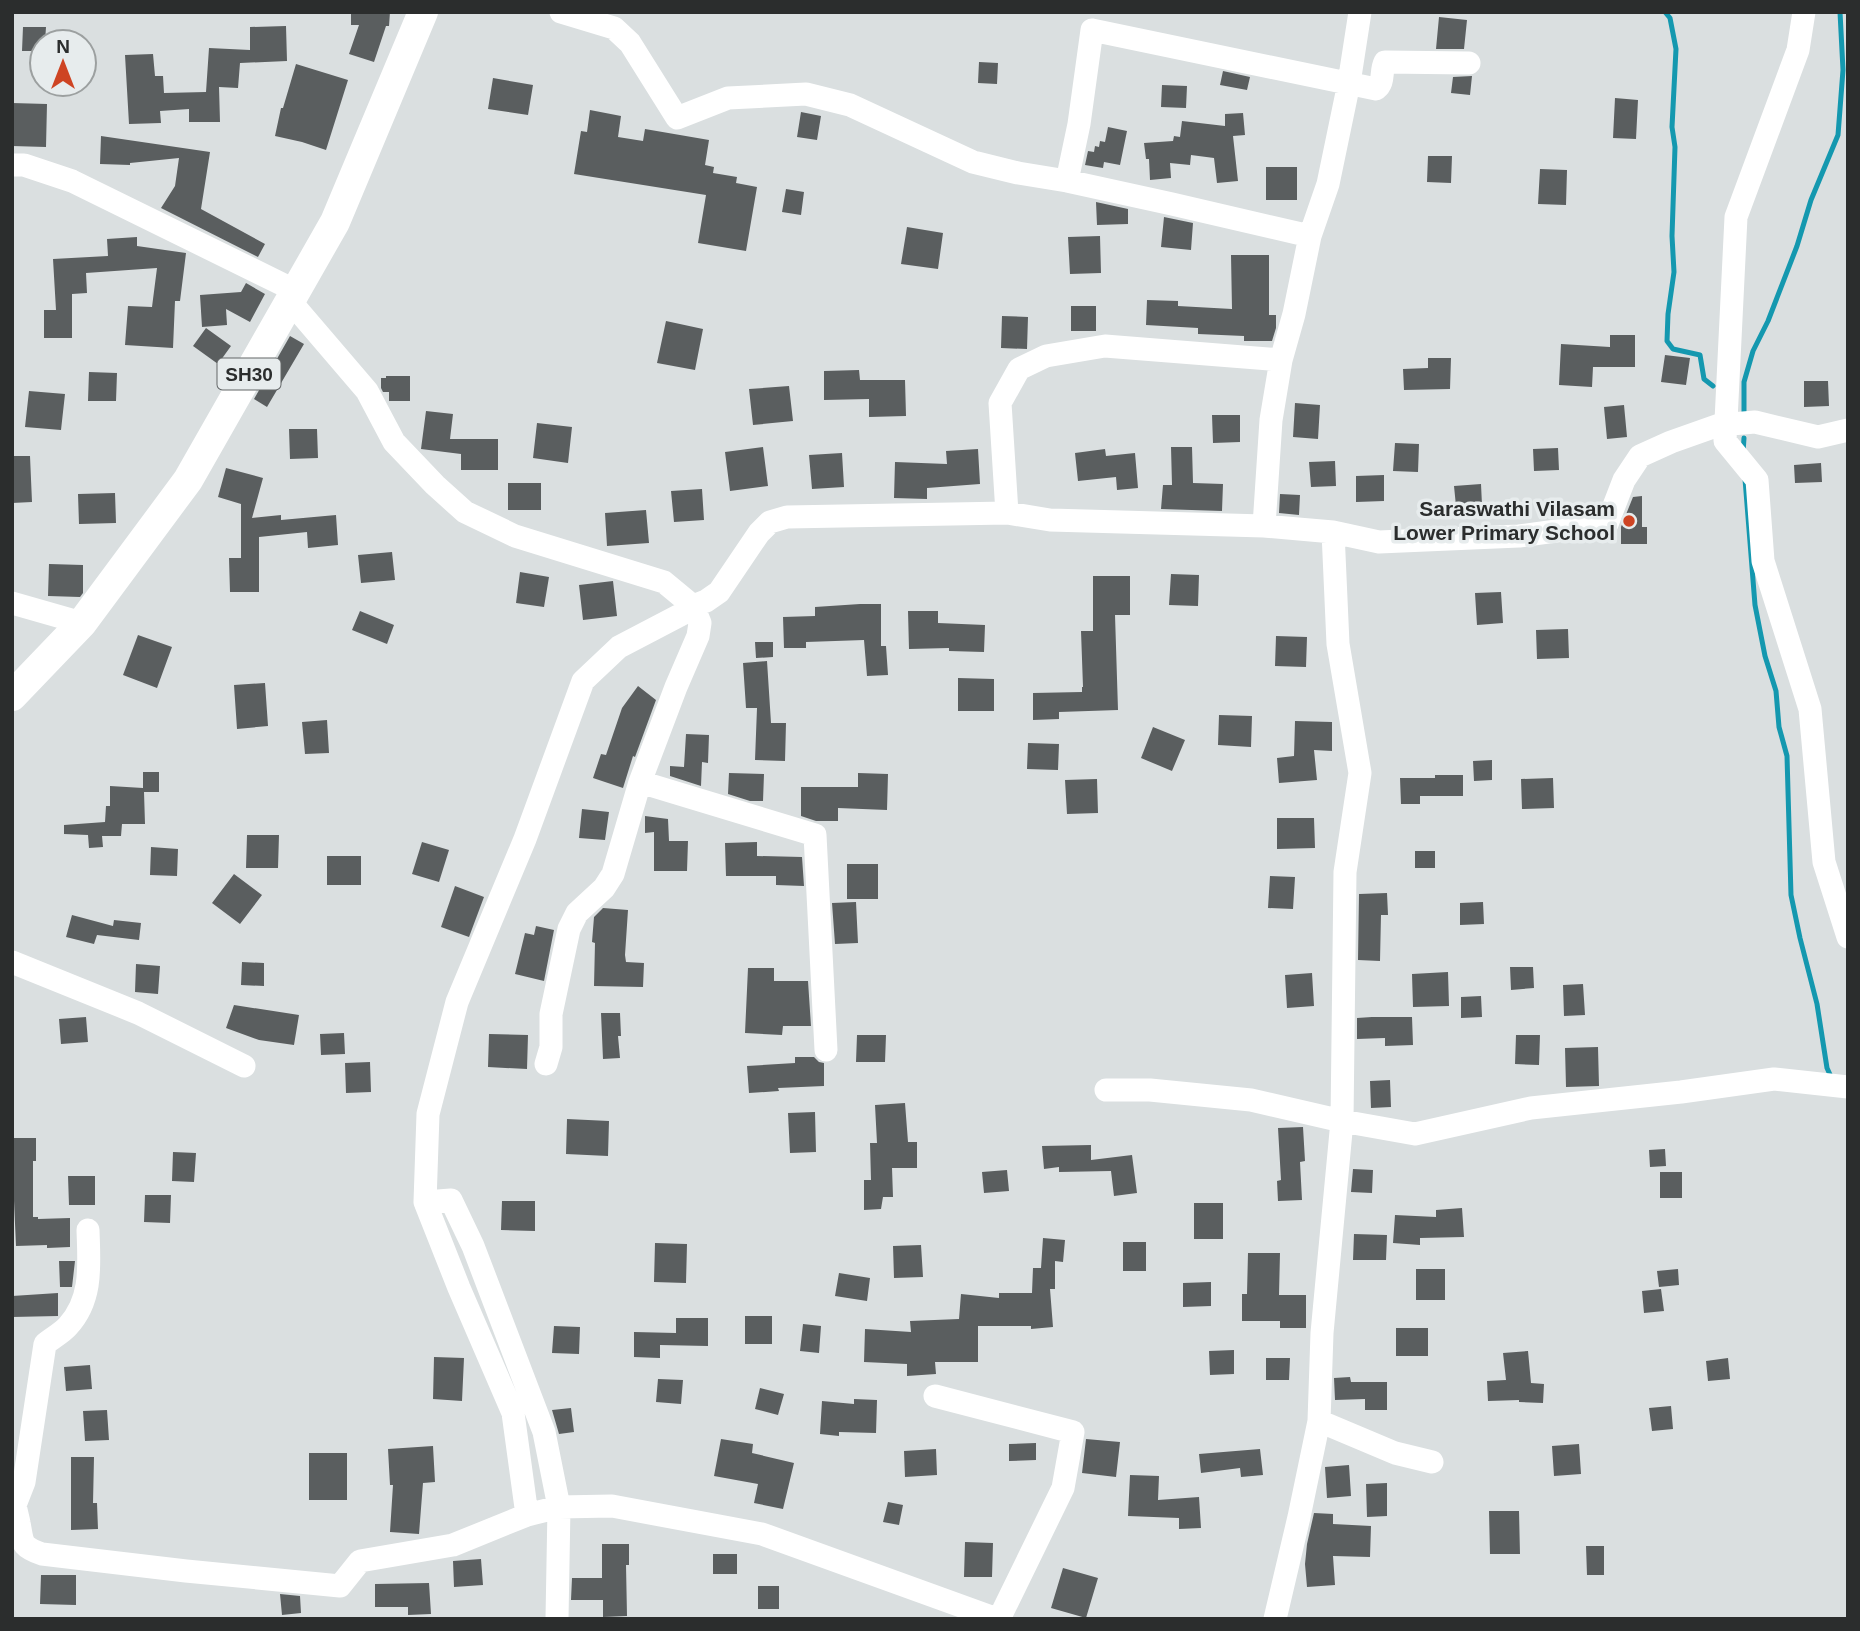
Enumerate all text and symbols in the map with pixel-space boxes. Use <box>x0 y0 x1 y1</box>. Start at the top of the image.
north arrow <box>28 28 98 98</box>
text: N <box>56 36 70 57</box>
road number: SH30 <box>218 358 280 390</box>
place label: Saraswathi Vilasam Lower Primary School <box>1393 497 1615 544</box>
marker: Saraswathi Vilasam Lower Primary School <box>1621 513 1637 529</box>

